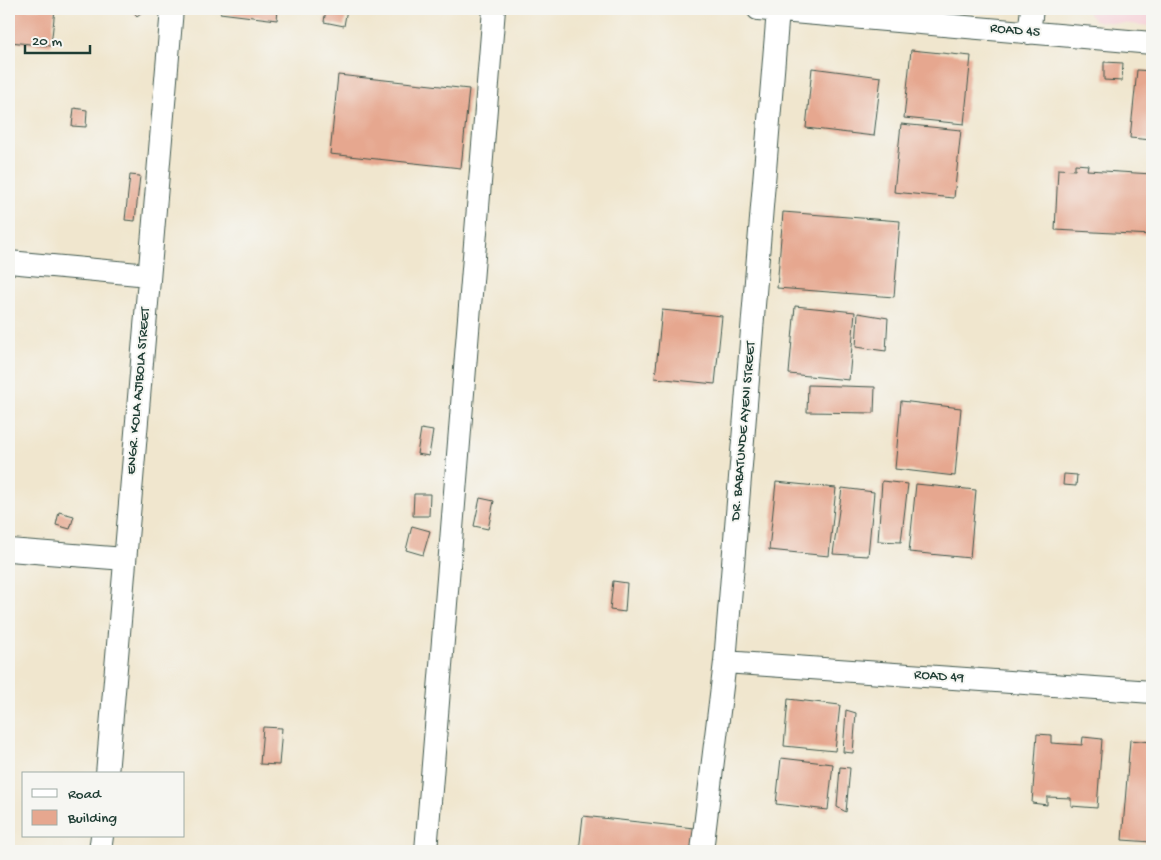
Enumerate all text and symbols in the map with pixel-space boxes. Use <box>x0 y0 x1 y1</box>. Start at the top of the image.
street label: ROAD 45 <box>989 20 1041 42</box>
scale bar <box>25 22 90 54</box>
text: 20 m <box>32 33 62 51</box>
street label: ENGR. KOLA AJIBOLA STREET <box>123 306 155 475</box>
street label: DR. BABATUNDE AYENI STREET <box>728 340 760 522</box>
street label: ROAD 49 <box>913 667 965 687</box>
legend <box>22 772 185 838</box>
text: Road <box>68 786 102 804</box>
text: Building <box>67 810 117 828</box>

